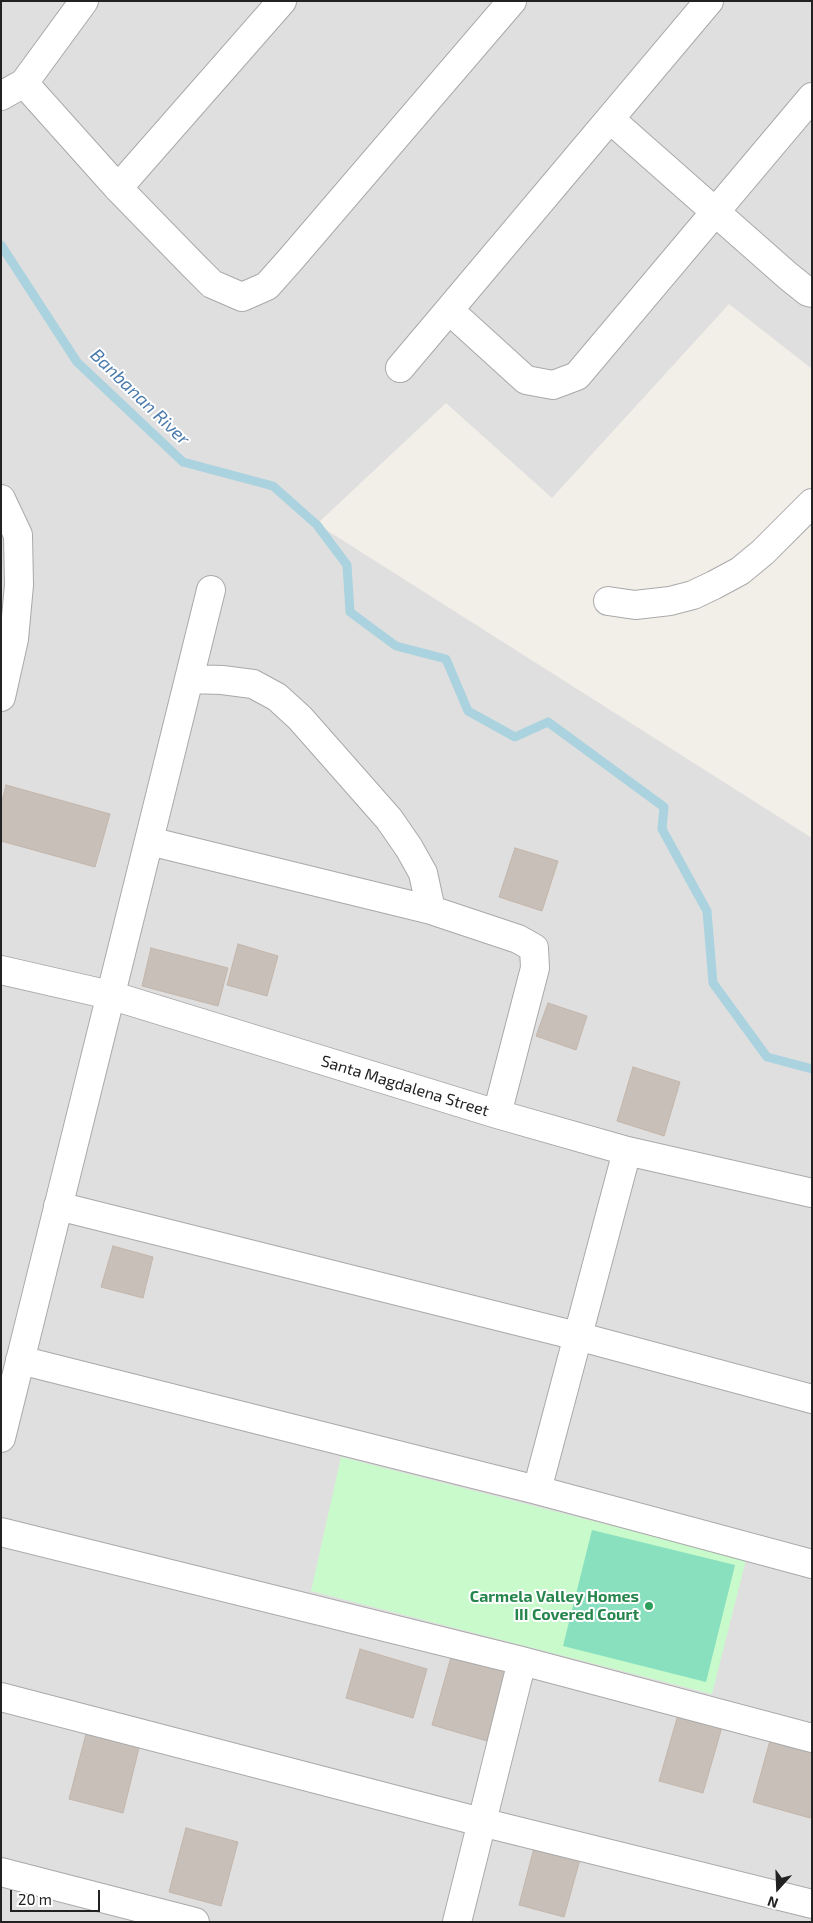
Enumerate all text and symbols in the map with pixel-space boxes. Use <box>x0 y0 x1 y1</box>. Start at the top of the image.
water label: Banbanan River <box>86 344 194 450</box>
street label: Santa Magdalena Street <box>319 1051 491 1121</box>
place label: Carmela Valley Homes III Covered Court <box>470 1587 639 1625</box>
marker: Carmela Valley Homes III Covered Court <box>643 1600 655 1612</box>
north arrow <box>753 1863 803 1913</box>
scale bar <box>12 1880 102 1912</box>
text: 20 m <box>18 1890 52 1908</box>
text: N <box>765 1893 780 1912</box>

